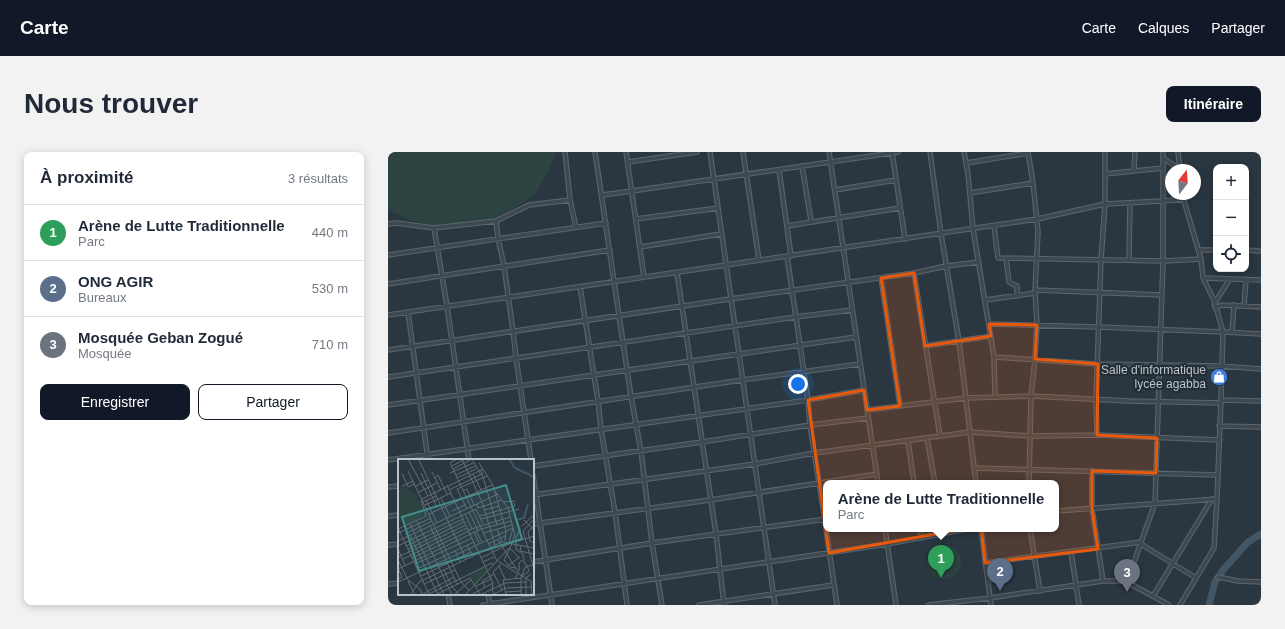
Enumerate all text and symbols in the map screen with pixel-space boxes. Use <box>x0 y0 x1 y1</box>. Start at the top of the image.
text: Carte <box>20 17 69 38</box>
text: Carte <box>1082 20 1116 36</box>
text: Calques <box>1138 20 1189 36</box>
text: Partager <box>1211 20 1265 36</box>
button: Itinéraire <box>1166 86 1261 122</box>
text: Nous trouver <box>24 88 198 119</box>
north arrow <box>1165 164 1201 200</box>
map controls <box>1213 164 1249 272</box>
button: + <box>1213 164 1249 200</box>
text: À proximité <box>40 168 134 187</box>
text: 3 résultats <box>288 171 348 186</box>
button: − <box>1213 200 1249 236</box>
text: Arène de Lutte Traditionnelle <box>78 217 285 234</box>
text: 1 <box>49 225 57 240</box>
text: 440 m <box>312 225 348 240</box>
text: Parc <box>78 234 105 249</box>
button: locate <box>1213 236 1249 272</box>
text: ONG AGIR <box>78 273 153 290</box>
text: 2 <box>49 281 57 296</box>
text: 530 m <box>312 281 348 296</box>
text: Bureaux <box>78 290 126 305</box>
text: Mosquée Geban Zogué <box>78 329 243 346</box>
text: 3 <box>49 337 57 352</box>
text: 710 m <box>312 337 348 352</box>
text: Mosquée <box>78 346 131 361</box>
place label: Salle d'informatique lycée agabba <box>1101 363 1206 391</box>
shop icon: Salle d'informatique lycée agabba <box>1209 367 1229 387</box>
your location <box>788 374 808 394</box>
button: Enregistrer <box>40 384 190 420</box>
button: Partager <box>198 384 348 420</box>
inset map <box>398 459 534 595</box>
popup <box>823 480 1059 532</box>
text: Arène de Lutte Traditionnelle <box>838 490 1044 507</box>
text: Parc <box>838 507 864 522</box>
pin: 1 <box>928 545 954 578</box>
pin: 2 <box>987 558 1013 591</box>
pin: 3 <box>1114 559 1140 592</box>

